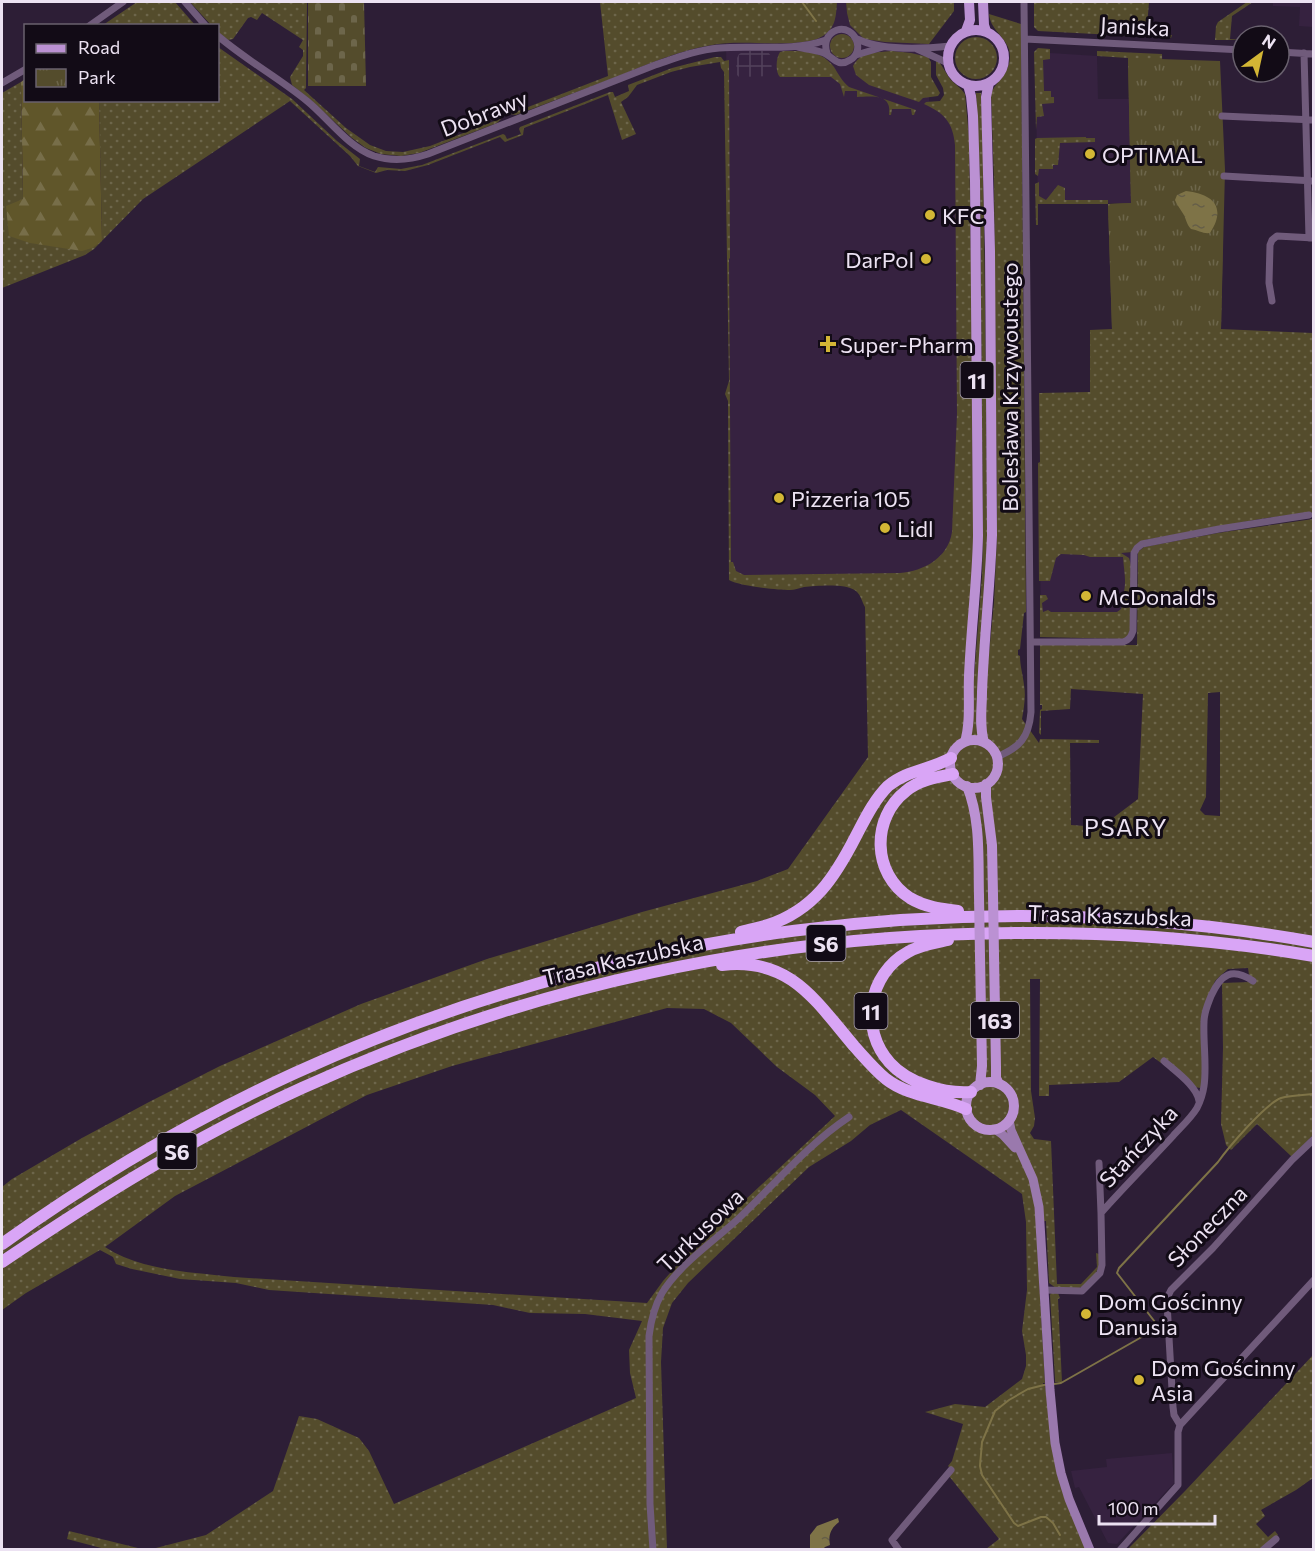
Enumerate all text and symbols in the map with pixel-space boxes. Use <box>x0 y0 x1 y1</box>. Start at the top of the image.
street label: Janiska <box>1100 11 1170 41</box>
legend <box>24 24 219 102</box>
north arrow <box>1231 24 1291 84</box>
text: N <box>1259 30 1280 52</box>
text: Road <box>78 36 120 58</box>
text: Park <box>78 66 116 88</box>
street label: Dobrawy <box>437 84 531 142</box>
place label: OPTIMAL <box>1102 141 1203 168</box>
marker: OPTIMAL <box>1083 147 1097 161</box>
place label: KFC <box>942 202 984 229</box>
marker: KFC <box>923 208 937 222</box>
place label: DarPol <box>845 246 914 273</box>
marker: DarPol <box>919 252 933 266</box>
street label: Bolesława Krzywoustego <box>996 262 1023 512</box>
place label: Super-Pharm <box>840 331 974 358</box>
marker: Super-Pharm <box>821 337 835 351</box>
road number: 11 <box>960 362 994 398</box>
place label: Pizzeria 105 <box>791 485 910 512</box>
marker: Pizzeria 105 <box>772 491 786 505</box>
place label: Lidl <box>897 515 934 542</box>
marker: Lidl <box>878 521 892 535</box>
place label: McDonald's <box>1098 583 1216 610</box>
marker: McDonald's <box>1079 589 1093 603</box>
district label: PSARY <box>1084 812 1168 841</box>
street label: Trasa Kaszubska <box>1028 899 1192 931</box>
road number: S6 <box>806 925 846 961</box>
street label: Trasa Kaszubska <box>540 927 706 991</box>
road number: 11 <box>854 993 888 1029</box>
road number: 163 <box>971 1002 1019 1038</box>
street label: Stańczyka <box>1093 1099 1183 1193</box>
road number: S6 <box>158 1133 196 1169</box>
street label: Słoneczna <box>1162 1180 1252 1272</box>
street label: Turkusowa <box>651 1182 749 1278</box>
place label: Dom Gościnny Danusia <box>1098 1288 1243 1340</box>
marker: Dom Gościnny Danusia <box>1079 1307 1093 1321</box>
place label: Dom Gościnny Asia <box>1151 1354 1296 1406</box>
marker: Dom Gościnny Asia <box>1132 1373 1146 1387</box>
scale bar <box>1099 1488 1214 1526</box>
text: 100 m <box>1108 1497 1158 1519</box>

